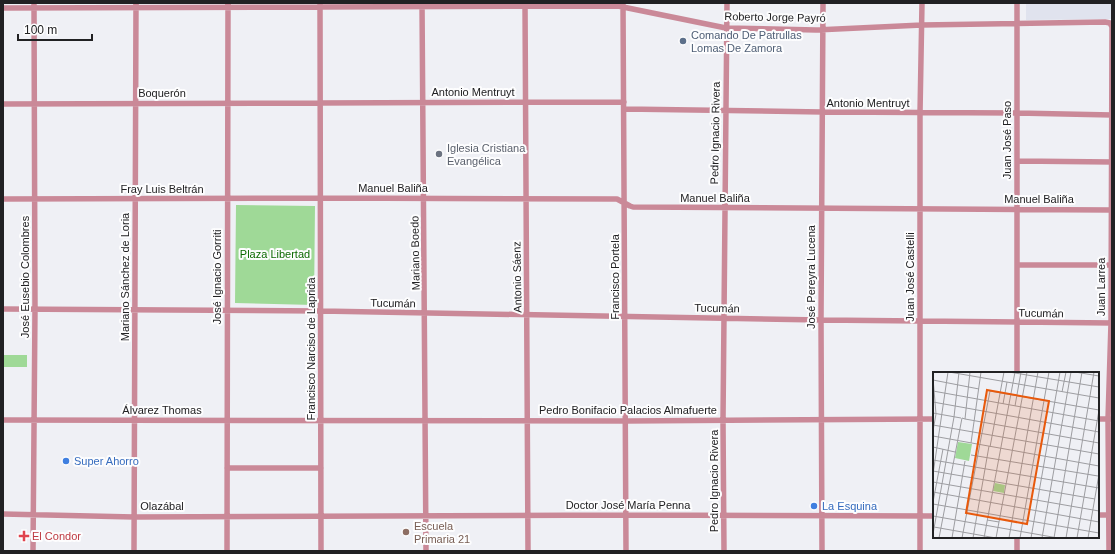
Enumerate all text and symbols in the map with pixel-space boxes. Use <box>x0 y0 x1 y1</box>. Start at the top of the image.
street label: Roberto Jorge Payró <box>724 10 826 24</box>
scale bar <box>18 16 92 42</box>
text: 100 m <box>24 23 57 37</box>
place label: Comando De Patrullas Lomas De Zamora <box>691 29 802 54</box>
marker: Comando De Patrullas Lomas De Zamora <box>678 36 688 46</box>
street label: Pedro Ignacio Rivera <box>708 81 722 184</box>
street label: Antonio Mentruyt <box>431 86 515 98</box>
street label: Boquerón <box>138 87 186 99</box>
street label: Antonio Mentruyt <box>826 97 910 109</box>
street label: Juan José Paso <box>1001 101 1013 179</box>
place label: Iglesia Cristiana Evangélica <box>447 142 526 167</box>
marker: Iglesia Cristiana Evangélica <box>434 149 444 159</box>
street label: Manuel Baliña <box>358 182 429 194</box>
street label: Fray Luis Beltrán <box>120 183 204 195</box>
street label: Manuel Baliña <box>680 192 751 204</box>
street label: Manuel Baliña <box>1004 193 1075 205</box>
street label: Mariano Sánchez de Loria <box>119 212 131 341</box>
street label: José Eusebio Colombres <box>19 215 31 338</box>
street label: Mariano Boedo <box>408 216 422 290</box>
street label: José Pereyra Lucena <box>805 224 817 329</box>
street label: José Ignacio Gorriti <box>211 230 223 324</box>
street label: Juan José Castelli <box>904 232 916 322</box>
street label: Francisco Portela <box>609 233 621 320</box>
street label: Antonio Sáenz <box>510 241 524 313</box>
park label: Plaza Libertad <box>240 248 310 260</box>
street label: Juan Larrea <box>1095 257 1107 316</box>
street label: Francisco Narciso de Laprida <box>305 277 317 421</box>
street label: Tucumán <box>370 297 416 309</box>
street label: Tucumán <box>694 302 740 314</box>
street label: Tucumán <box>1018 307 1064 319</box>
inset map <box>933 372 1099 538</box>
street label: Álvarez Thomas <box>122 404 202 416</box>
street label: Pedro Bonifacio Palacios Almafuerte <box>539 404 717 416</box>
street label: Pedro Ignacio Rivera <box>708 429 720 532</box>
place label: Super Ahorro <box>74 455 139 467</box>
marker: Super Ahorro <box>61 456 71 466</box>
street label: Doctor José María Penna <box>566 499 691 511</box>
street label: Olazábal <box>140 500 184 512</box>
place label: La Esquina <box>822 500 878 512</box>
marker: La Esquina <box>809 501 819 511</box>
place label: Escuela Primaria 21 <box>414 520 470 545</box>
marker: Escuela Primaria 21 <box>401 527 411 537</box>
place label: El Condor <box>32 530 81 542</box>
marker: El Condor <box>19 531 29 541</box>

